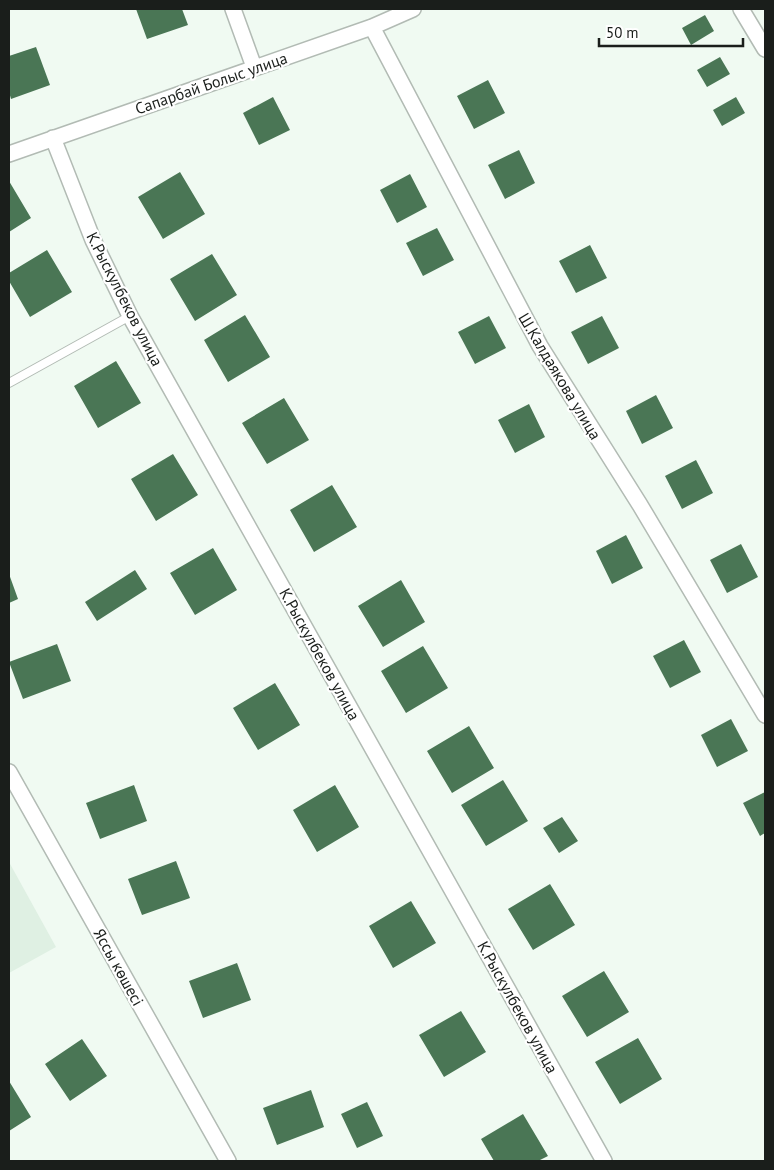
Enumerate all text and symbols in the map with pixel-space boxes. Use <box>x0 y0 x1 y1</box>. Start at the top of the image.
scale bar <box>599 15 743 47</box>
text: 50 m <box>606 23 639 42</box>
street label: Сапарбай Болыс улица <box>132 48 290 118</box>
street label: К.Рыскулбеков улица <box>82 229 168 369</box>
street label: Ш.Калдаякова улица <box>514 309 606 443</box>
street label: К.Рыскулбеков улица <box>275 584 365 724</box>
street label: Яссы көшесі <box>90 925 148 1009</box>
street label: К.Рыскулбеков улица <box>473 937 563 1077</box>

